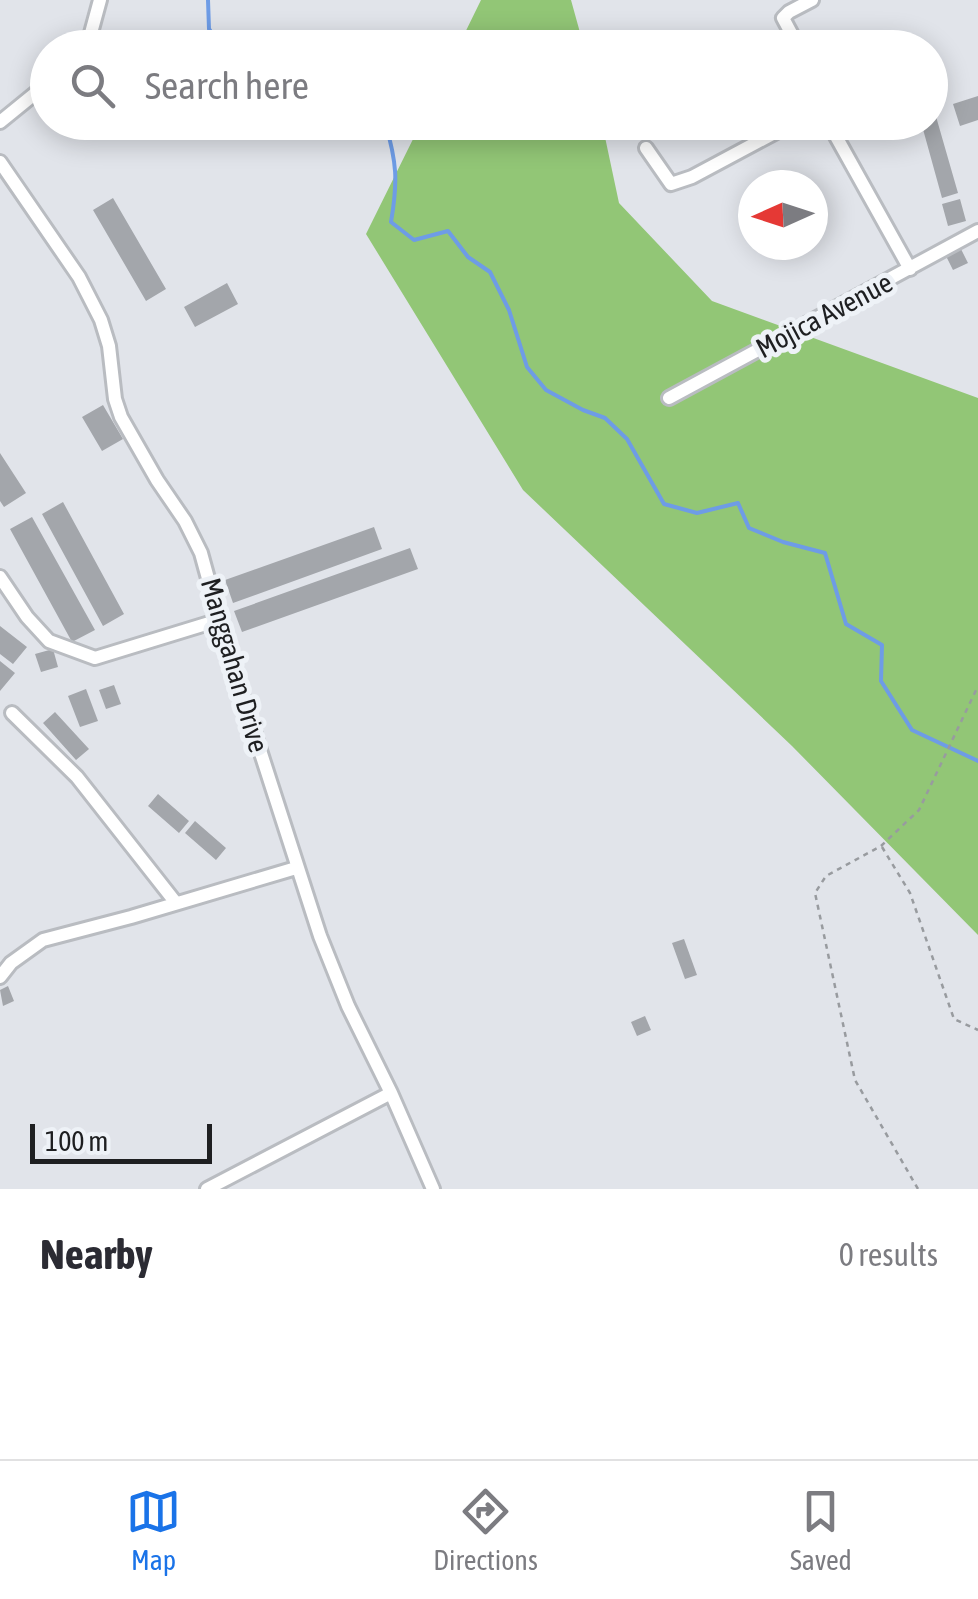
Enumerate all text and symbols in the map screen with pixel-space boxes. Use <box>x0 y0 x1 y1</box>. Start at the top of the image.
search box <box>30 30 948 140</box>
icon: search <box>65 58 120 113</box>
text: Search here <box>145 64 309 107</box>
north arrow <box>738 170 828 260</box>
street label: Mojica Avenue <box>750 266 898 364</box>
street label: Manggahan Drive <box>195 574 275 756</box>
scale bar <box>30 1119 212 1164</box>
text: 100 m <box>45 1125 108 1157</box>
text: Nearby <box>40 1230 153 1278</box>
text: 0 results <box>839 1236 938 1273</box>
tab: Map <box>126 1484 181 1576</box>
tab: Directions <box>433 1484 538 1576</box>
tab: Saved <box>790 1484 852 1576</box>

